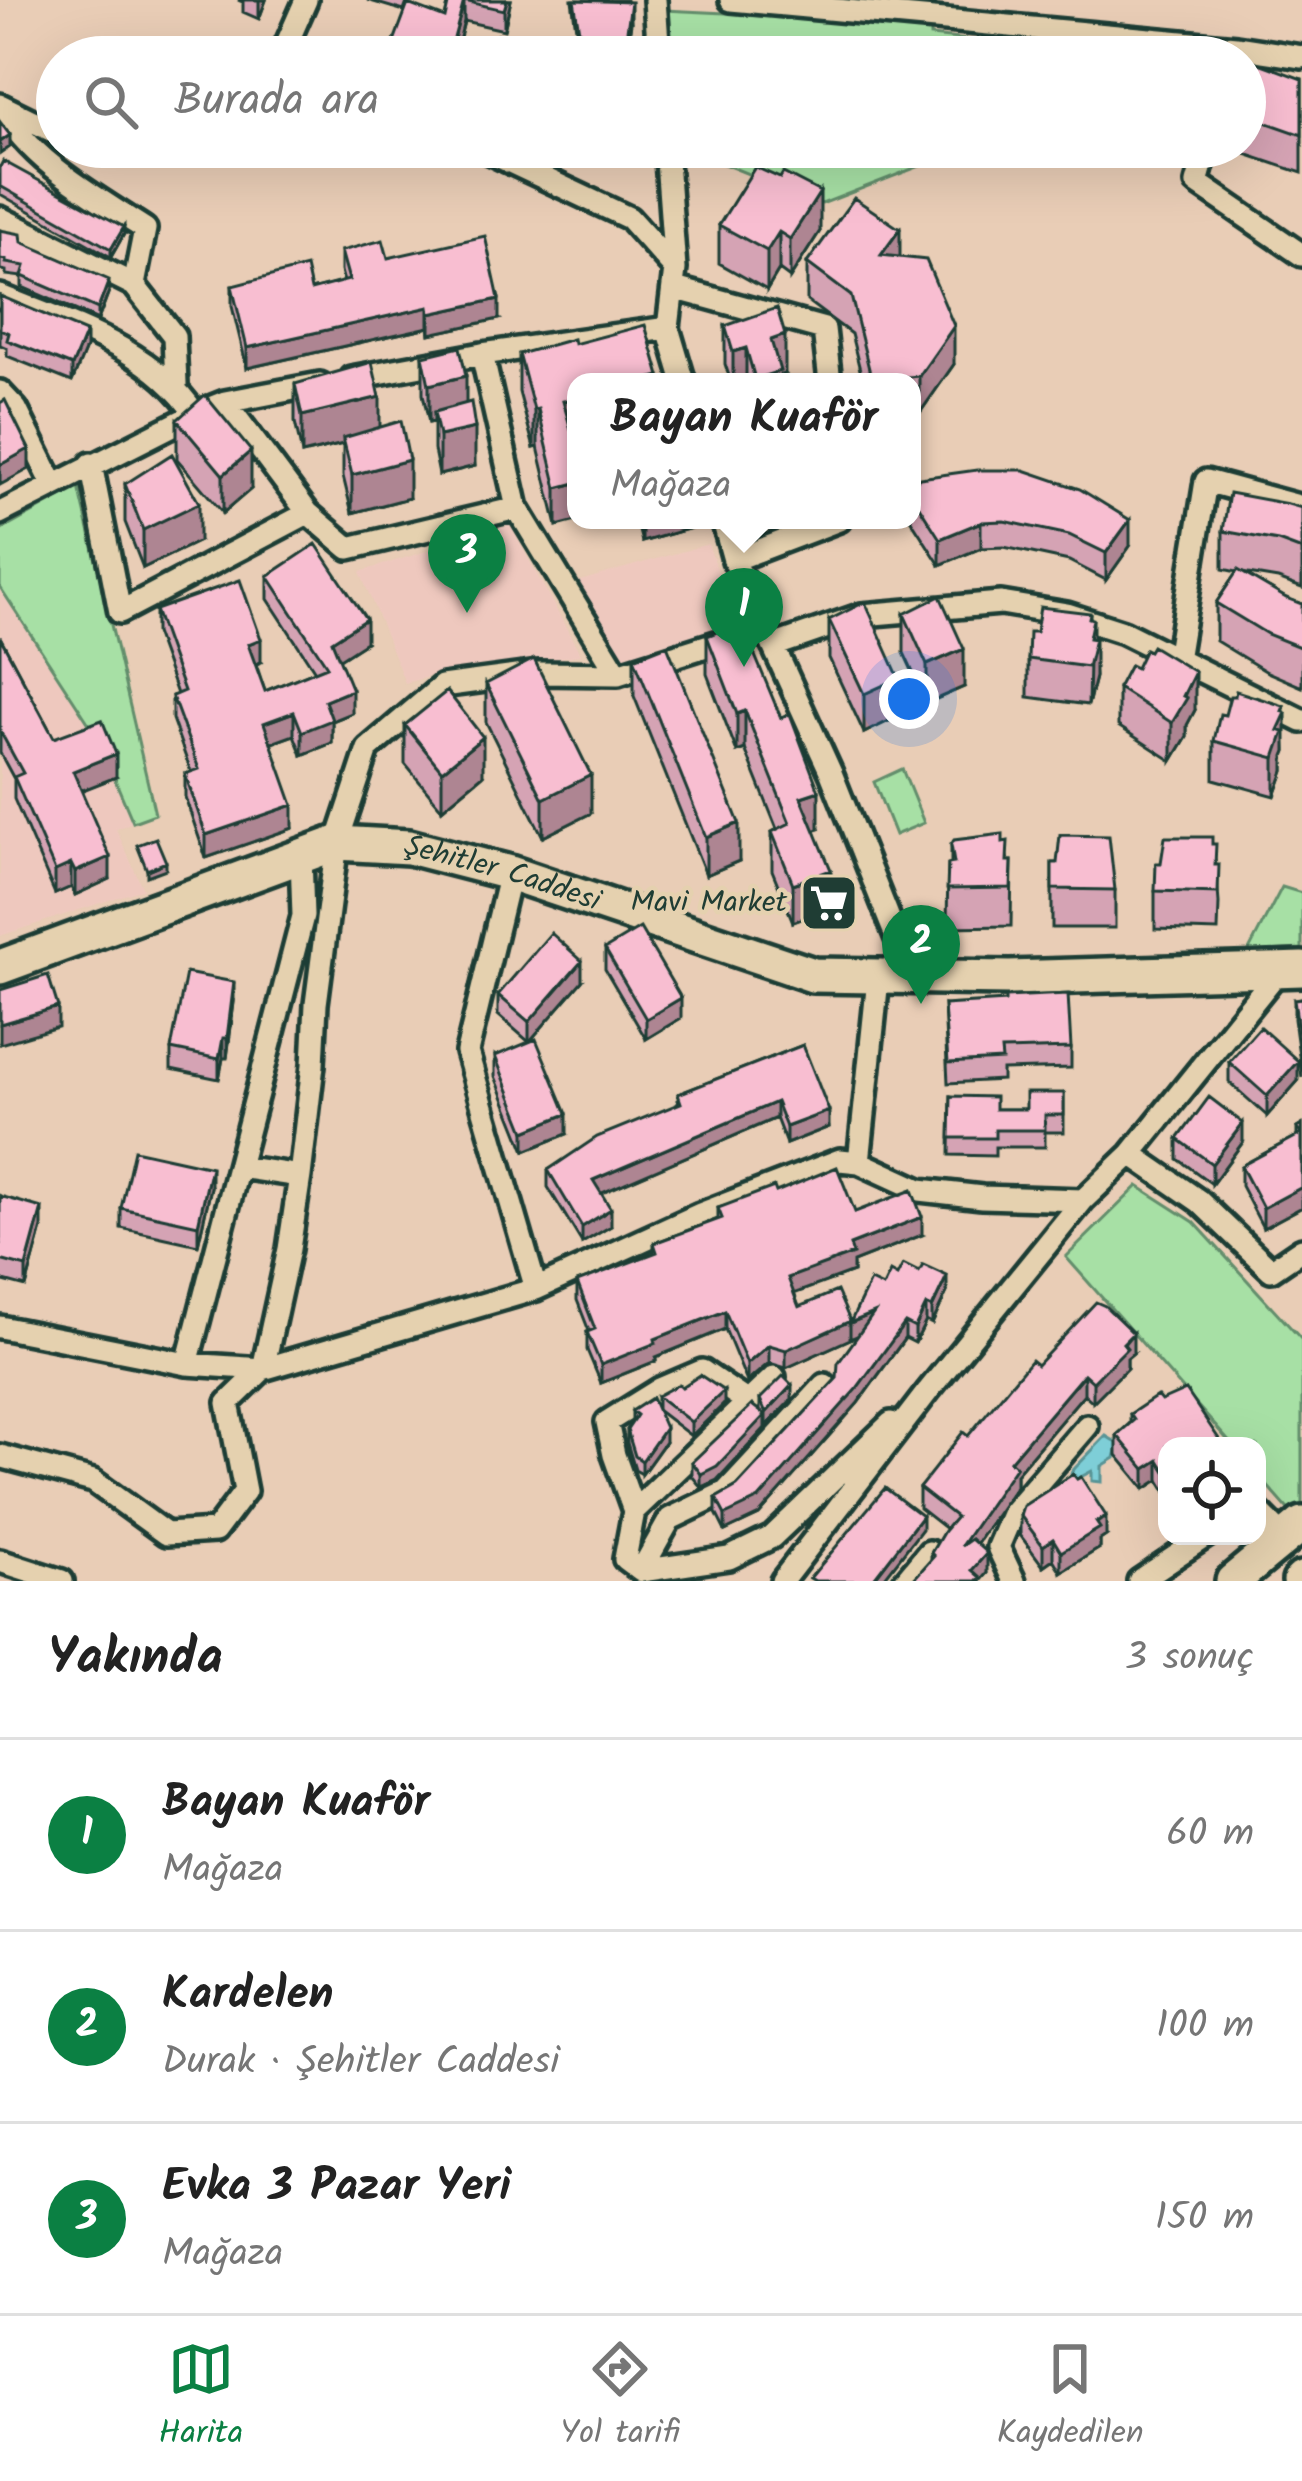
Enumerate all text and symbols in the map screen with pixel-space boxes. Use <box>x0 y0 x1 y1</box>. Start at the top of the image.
search box <box>36 36 1266 168</box>
text: Burada ara <box>174 66 379 138</box>
icon: search <box>78 69 144 135</box>
popup <box>567 373 921 529</box>
text: Bayan Kuaför <box>610 384 878 456</box>
text: Mağaza <box>610 456 731 518</box>
pin: 3 <box>428 514 506 613</box>
pin: 1 <box>705 568 783 667</box>
your location <box>879 669 939 729</box>
street label: Şehitler Caddesi <box>399 823 608 926</box>
supermarket icon: Mavi Market <box>798 872 860 934</box>
place label: Mavi Market <box>631 879 787 927</box>
pin: 2 <box>882 905 960 1004</box>
map controls <box>1158 1437 1266 1545</box>
button: locate <box>1158 1437 1266 1545</box>
text: Yakında <box>48 1619 223 1700</box>
text: 3 sonuç <box>1125 1628 1254 1690</box>
text: Bayan Kuaför <box>162 1768 430 1840</box>
text: 1 <box>81 1804 93 1866</box>
text: 60 m <box>1166 1804 1254 1866</box>
text: Mağaza <box>162 1840 283 1902</box>
text: Kardelen <box>162 1960 333 2032</box>
text: 2 <box>76 1996 98 2058</box>
text: 100 m <box>1156 1996 1254 2058</box>
text: Durak · Şehitler Caddesi <box>162 2032 559 2094</box>
text: Evka 3 Pazar Yeri <box>162 2152 511 2224</box>
text: 3 <box>76 2188 98 2250</box>
text: 150 m <box>1155 2188 1254 2250</box>
text: Mağaza <box>162 2224 283 2286</box>
tab: Harita <box>159 2336 243 2461</box>
tab: Yol tarifi <box>560 2336 680 2461</box>
tab: Kaydedilen <box>997 2336 1143 2461</box>

